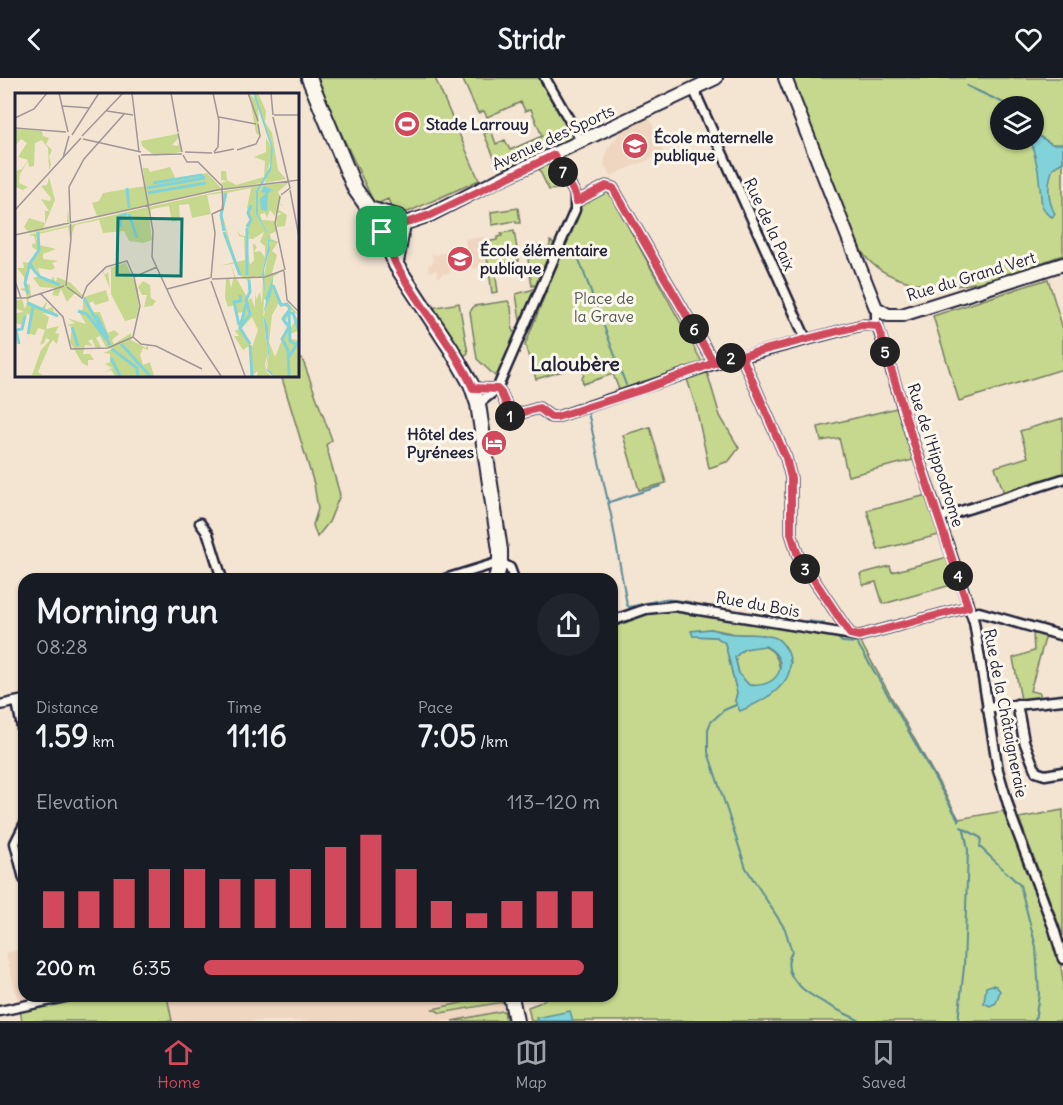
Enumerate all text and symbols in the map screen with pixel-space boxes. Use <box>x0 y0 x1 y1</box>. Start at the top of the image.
text: Stridr <box>498 22 565 56</box>
icon: back <box>18 23 51 56</box>
icon: heart <box>1012 23 1045 56</box>
inset map <box>15 93 298 376</box>
map controls <box>990 96 1044 150</box>
button: layers <box>990 96 1044 150</box>
street label: Avenue des Sports <box>489 100 617 174</box>
sports icon: Stade Larrouy <box>392 109 422 139</box>
place label: Stade Larrouy <box>426 114 529 135</box>
place label: École maternelle publique <box>654 127 774 166</box>
school or university icon: École maternelle publique <box>620 131 650 161</box>
pin: 7 <box>548 157 578 187</box>
text: 7 <box>559 162 567 182</box>
street label: Rue de la Paix <box>740 175 800 274</box>
pin <box>356 206 407 257</box>
icon: arrive <box>365 215 398 248</box>
place label: École élémentaire publique <box>480 240 608 279</box>
school or university icon: École élémentaire publique <box>445 244 475 274</box>
street label: Rue du Grand Vert <box>904 247 1038 305</box>
park label: Place de la Grave <box>574 288 634 326</box>
pin: 6 <box>679 314 709 344</box>
text: 6 <box>689 319 699 339</box>
pin: 5 <box>870 337 900 367</box>
text: 5 <box>880 342 890 362</box>
pin: 2 <box>716 343 746 373</box>
text: 2 <box>727 348 735 368</box>
district label: Laloubère <box>530 351 620 376</box>
street label: Rue de l'Hippodrome <box>903 381 969 529</box>
pin: 1 <box>495 401 525 431</box>
text: 1 <box>507 406 513 426</box>
place label: Hôtel des Pyrénees <box>407 424 474 463</box>
hotel icon: Hôtel des Pyrénees <box>479 428 509 458</box>
pin: 3 <box>790 554 820 584</box>
text: 3 <box>800 559 810 579</box>
pin: 4 <box>943 561 973 591</box>
text: 4 <box>953 566 963 586</box>
street label: Rue du Bois <box>715 587 801 621</box>
text: Morning run <box>36 590 218 632</box>
button: share <box>537 593 600 656</box>
street label: Rue de la Châtaigneraie <box>980 627 1032 799</box>
text: 08:28 <box>36 634 88 659</box>
text: Distance <box>36 697 98 717</box>
text: Time <box>227 697 262 717</box>
text: Pace <box>418 697 453 717</box>
text: 1.59 <box>36 717 89 755</box>
text: 11:16 <box>227 717 287 755</box>
text: 7:05 <box>418 717 476 755</box>
text: km <box>89 731 115 751</box>
text: /km <box>476 731 508 751</box>
text: Elevation <box>36 789 118 814</box>
text: 113–120 m <box>507 789 600 814</box>
text: 200 m <box>36 955 96 980</box>
text: 6:35 <box>132 955 171 980</box>
tab: Home <box>157 1036 200 1092</box>
tab: Map <box>515 1036 548 1092</box>
tab: Saved <box>862 1036 906 1092</box>

